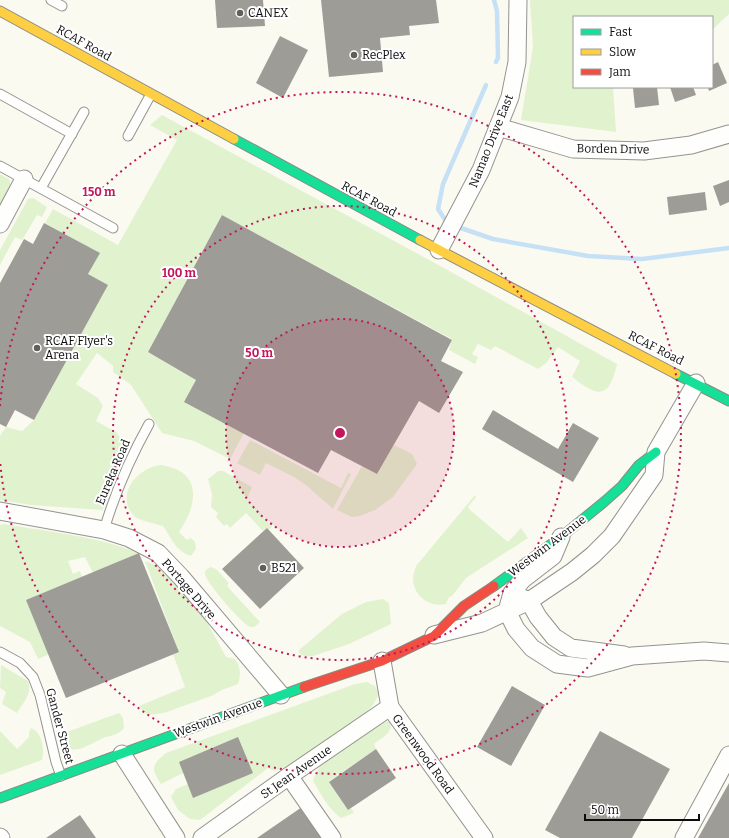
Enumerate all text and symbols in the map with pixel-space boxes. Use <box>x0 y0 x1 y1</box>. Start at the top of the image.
place label: CANEX <box>248 6 289 20</box>
marker: CANEX <box>235 8 245 18</box>
legend <box>573 16 713 88</box>
street label: RCAF Road <box>54 22 114 64</box>
text: Fast <box>609 25 633 39</box>
text: Slow <box>609 45 636 59</box>
place label: RecPlex <box>362 48 406 62</box>
marker: RecPlex <box>349 50 359 60</box>
text: Jam <box>608 65 631 79</box>
street label: Namao Drive East <box>466 92 516 190</box>
street label: Borden Drive <box>576 141 650 157</box>
street label: RCAF Road <box>339 179 399 219</box>
text: 150 m <box>83 185 116 199</box>
text: 100 m <box>162 266 197 280</box>
street label: RCAF Road <box>626 328 686 368</box>
place label: RCAF Flyer's Arena <box>45 334 113 362</box>
marker: RCAF Flyer's Arena <box>32 343 42 353</box>
text: 50 m <box>245 346 273 360</box>
centre of rings <box>333 426 347 440</box>
street label: Eureka Road <box>93 437 133 507</box>
street label: Westwin Avenue <box>506 512 588 580</box>
street label: Portage Drive <box>159 556 219 622</box>
place label: B521 <box>271 561 296 575</box>
marker: B521 <box>258 563 268 573</box>
street label: Gander Street <box>43 686 77 766</box>
street label: Westwin Avenue <box>172 695 264 741</box>
street label: Greenwood Road <box>389 711 457 797</box>
street label: St Jean Avenue <box>258 742 334 802</box>
scale bar <box>585 796 699 822</box>
text: 50 m <box>591 803 620 817</box>

